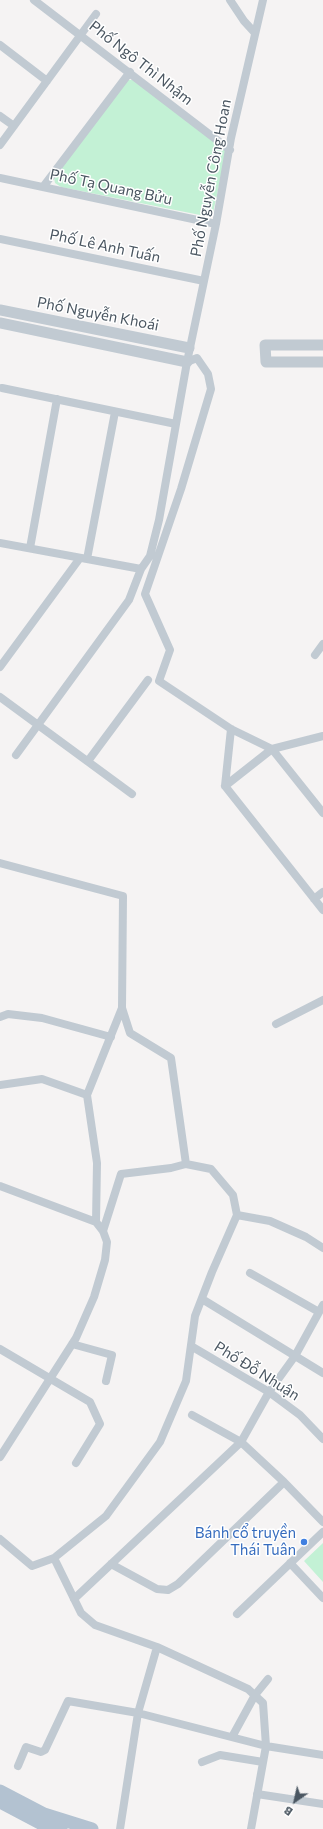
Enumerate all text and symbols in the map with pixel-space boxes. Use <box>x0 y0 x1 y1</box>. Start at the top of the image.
street label: Phố Ngô Thì Nhậm <box>86 17 196 109</box>
street label: Phố Nguyễn Công Hoan <box>187 98 235 258</box>
street label: Phố Tạ Quang Bửu <box>48 165 174 209</box>
street label: Phố Lê Anh Tuấn <box>48 225 162 267</box>
street label: Phố Nguyễn Khoái <box>36 293 160 335</box>
street label: Phố Đỗ Nhuận <box>211 1338 303 1404</box>
place label: Bánh cổ truyền Thái Tuân <box>195 1524 296 1559</box>
marker: Bánh cổ truyền Thái Tuân <box>299 1537 309 1547</box>
north arrow <box>275 1781 315 1821</box>
text: B <box>281 1804 295 1819</box>

